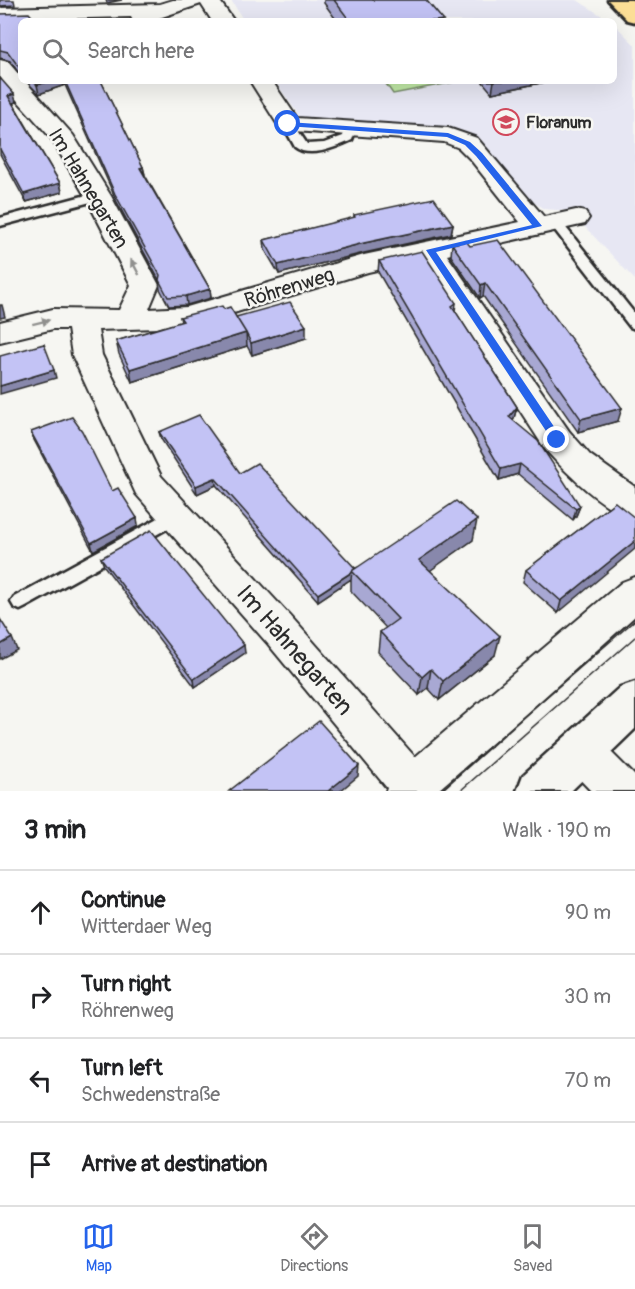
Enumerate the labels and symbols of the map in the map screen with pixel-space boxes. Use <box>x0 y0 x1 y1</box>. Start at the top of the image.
school or university icon: Floranum <box>491 107 521 137</box>
route start <box>274 110 300 136</box>
place label: Floranum <box>526 113 592 133</box>
street label: Im Hahnegarten <box>43 124 134 253</box>
one-way arrow <box>131 258 141 276</box>
street label: Röhrenweg <box>241 262 337 313</box>
one-way arrow <box>31 316 50 326</box>
route end <box>543 426 569 452</box>
street label: Im Hahnegarten <box>230 579 359 721</box>

